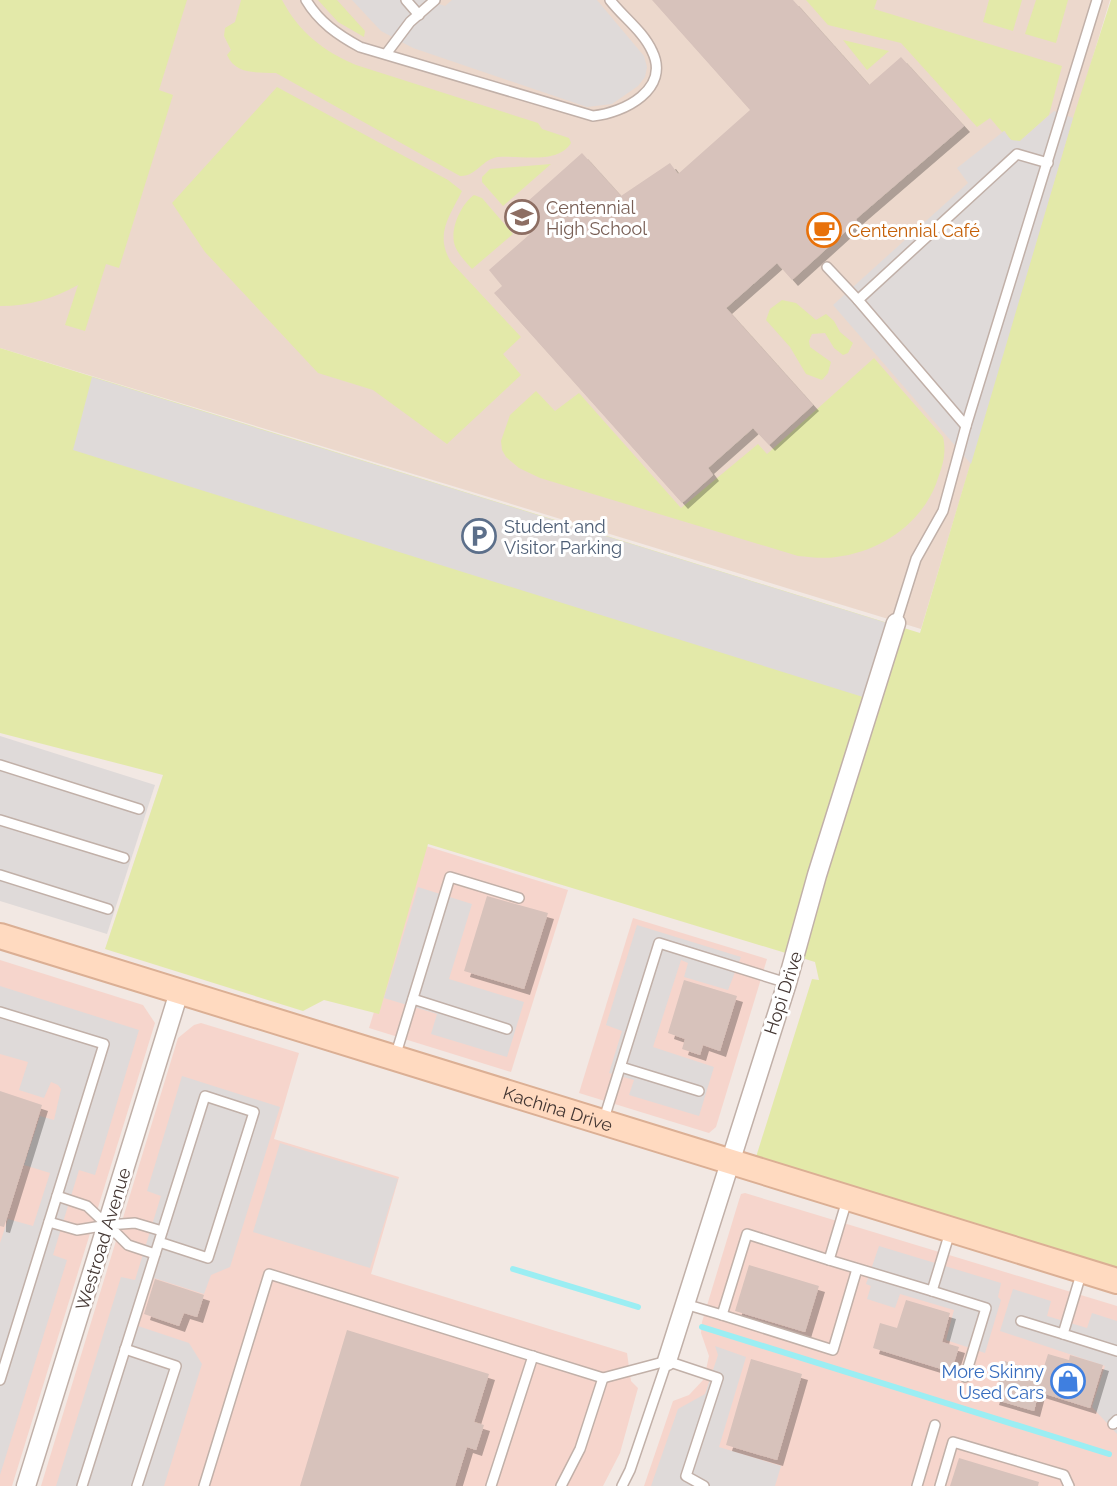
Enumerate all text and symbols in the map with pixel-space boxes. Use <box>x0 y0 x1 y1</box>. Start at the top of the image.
place label: Centennial High School <box>546 197 647 239</box>
school or university icon: Centennial High School <box>503 198 541 236</box>
cafe icon: Centennial Café <box>805 211 843 249</box>
place label: Centennial Café <box>848 220 980 241</box>
place label: Student and Visitor Parking <box>504 516 622 558</box>
parking icon: Student and Visitor Parking <box>460 517 498 555</box>
street label: Hopi Drive <box>760 948 806 1037</box>
street label: Kachina Drive <box>501 1082 616 1135</box>
street label: Westroad Avenue <box>71 1165 135 1313</box>
place label: More Skinny Used Cars <box>942 1361 1044 1403</box>
shop icon: More Skinny Used Cars <box>1049 1362 1087 1400</box>

